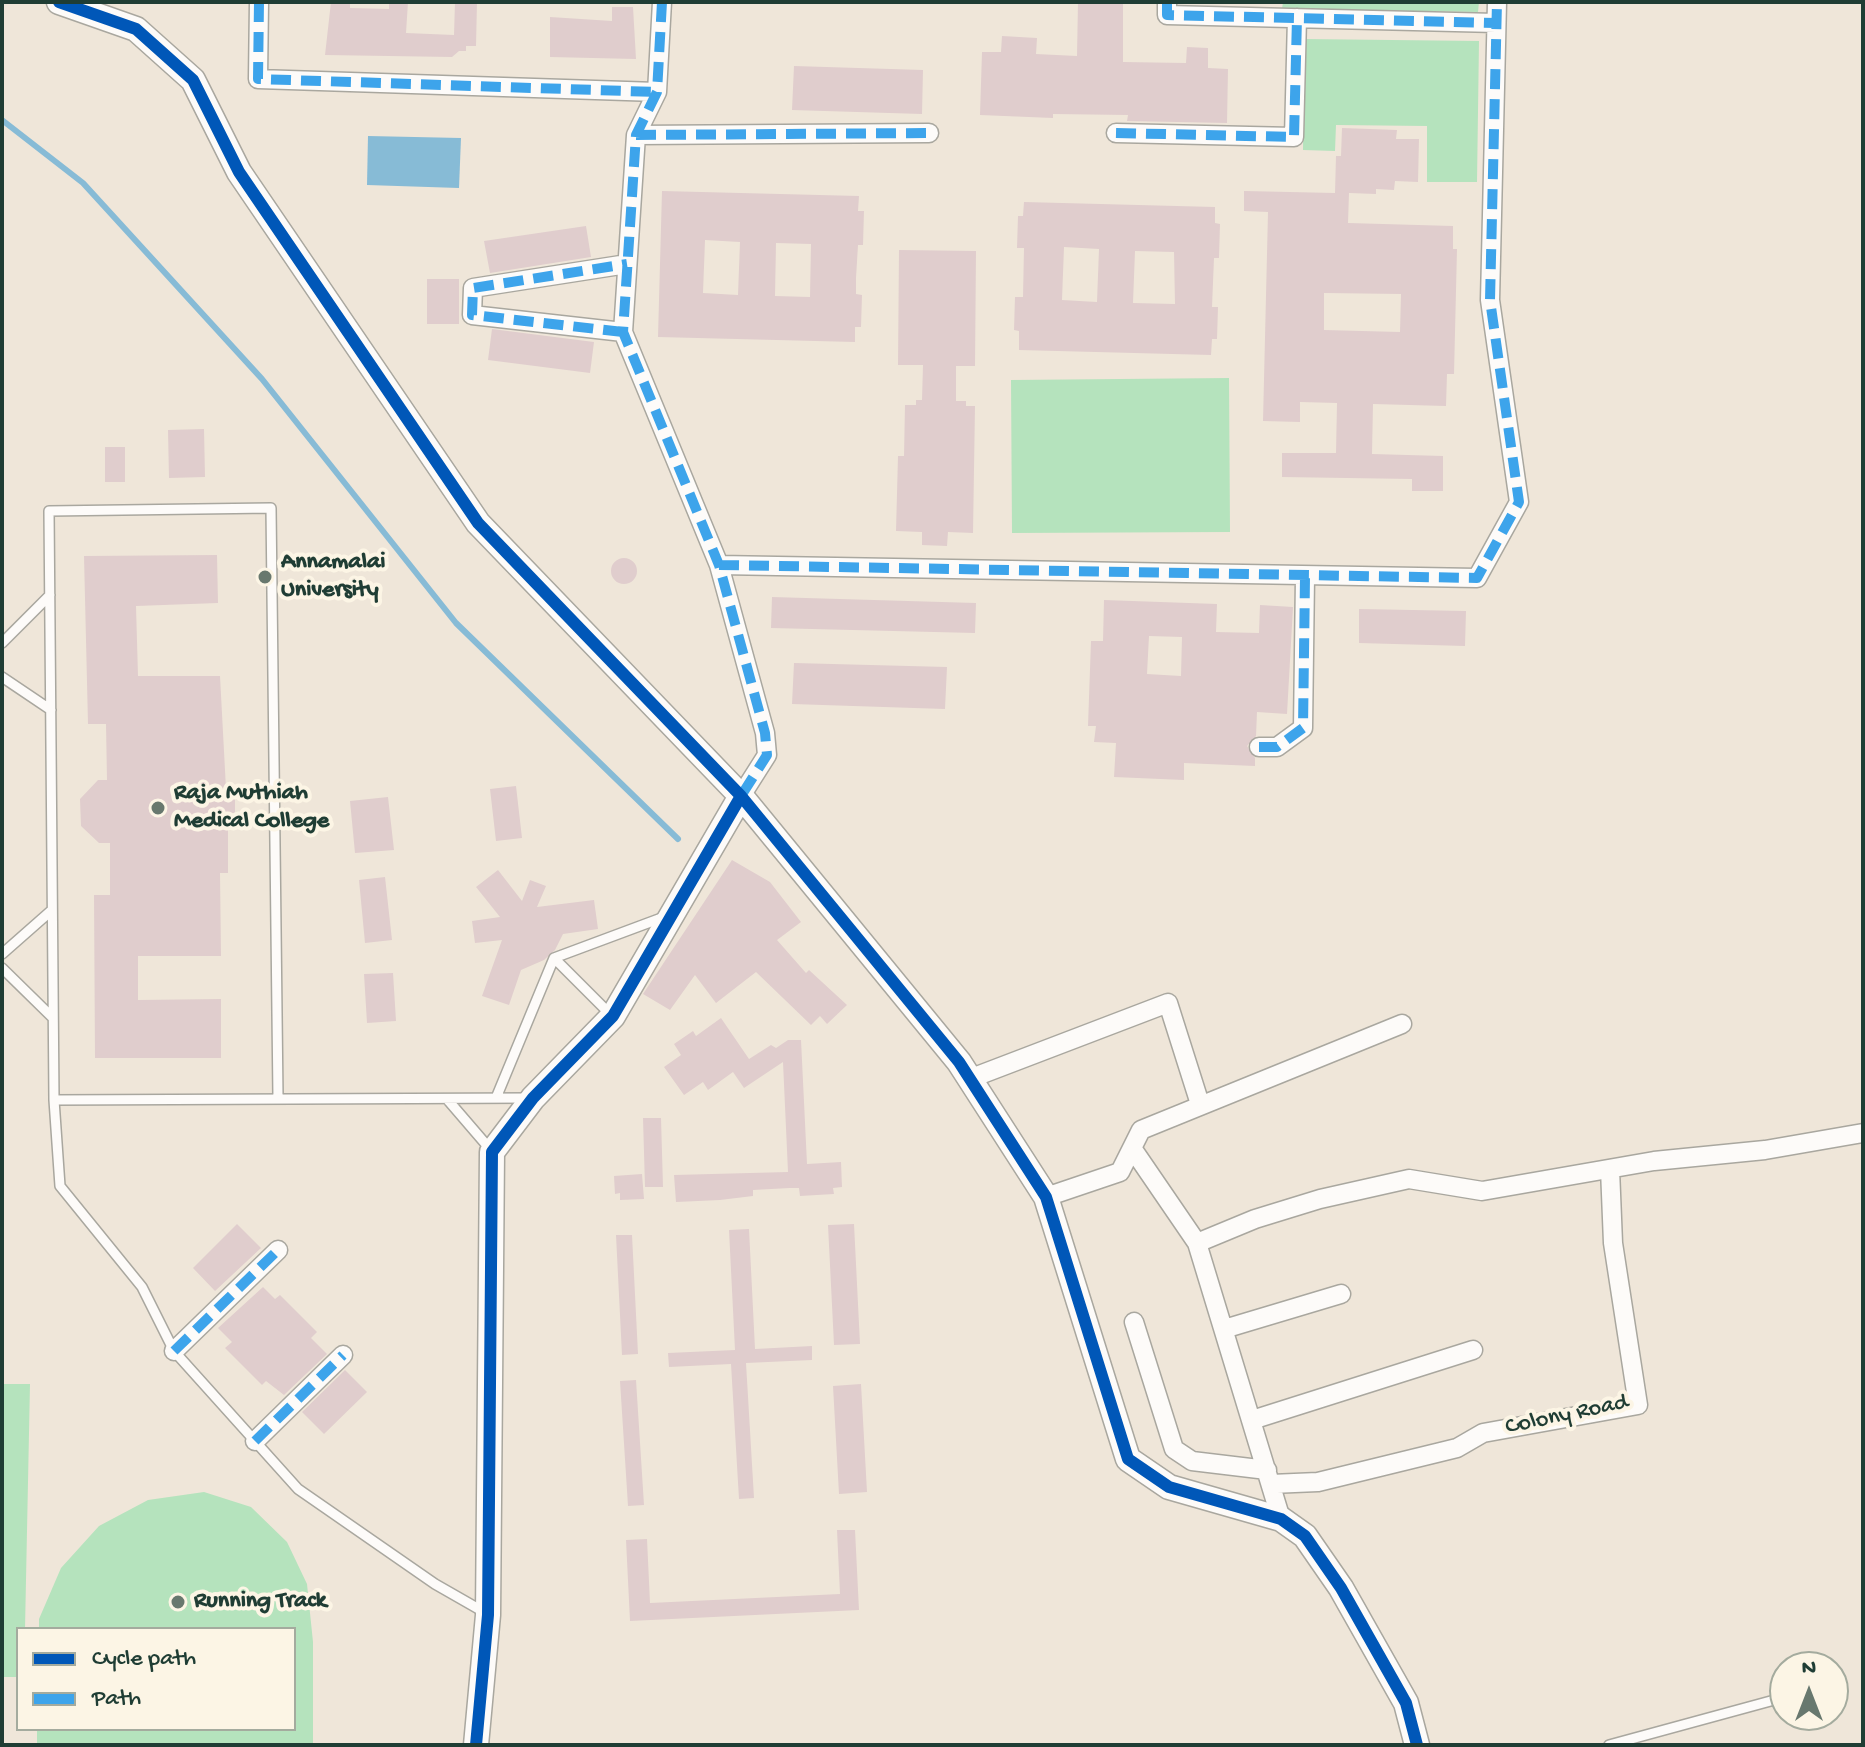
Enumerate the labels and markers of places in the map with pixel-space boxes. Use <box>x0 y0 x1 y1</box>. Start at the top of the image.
place label: Annamalai University <box>281 549 385 605</box>
marker: Annamalai University <box>256 568 274 586</box>
place label: Raja Muthiah Medical College <box>174 780 329 836</box>
marker: Raja Muthiah Medical College <box>149 799 167 817</box>
place label: Running Track <box>194 1588 326 1616</box>
marker: Running Track <box>169 1593 187 1611</box>

